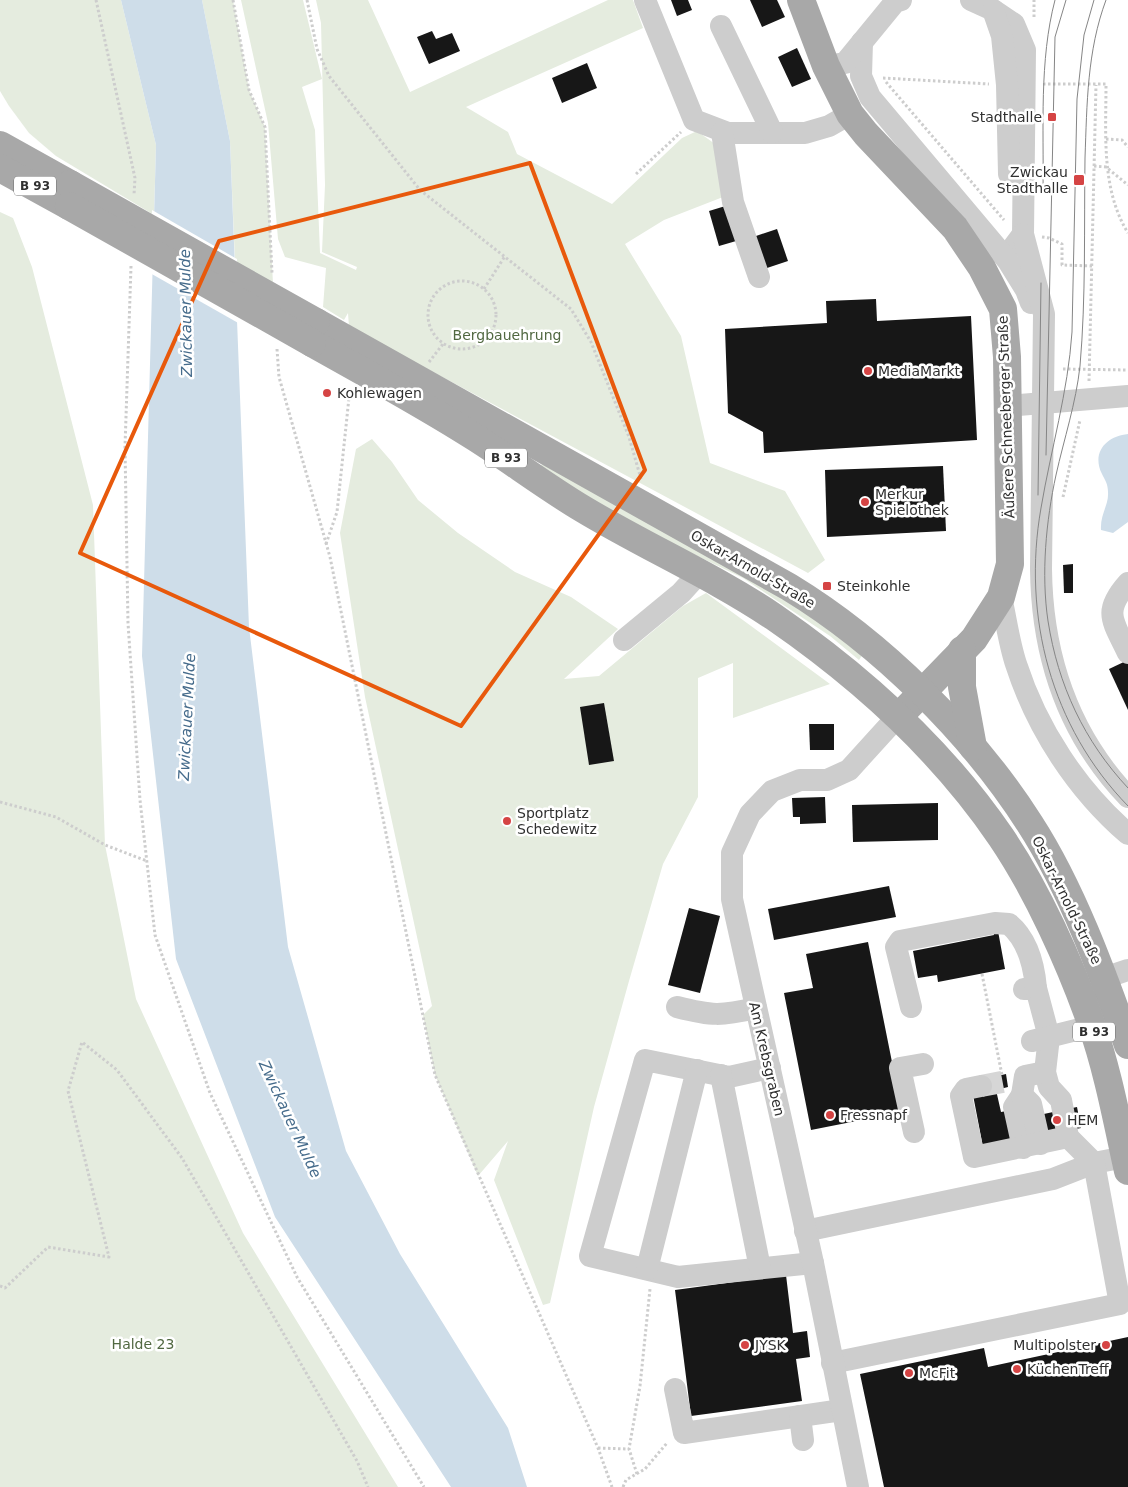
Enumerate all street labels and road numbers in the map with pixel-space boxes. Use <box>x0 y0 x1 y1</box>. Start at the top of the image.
road number: B 93 <box>14 177 56 196</box>
street label: Äußere Schneeberger Straße <box>993 315 1018 519</box>
road number: B 93 <box>485 448 527 468</box>
street label: Oskar-Arnold-Straße <box>688 527 818 611</box>
street label: Oskar-Arnold-Straße <box>1029 833 1105 967</box>
street label: Am Krebsgraben <box>746 1000 788 1118</box>
road number: B 93 <box>1073 1022 1115 1042</box>

